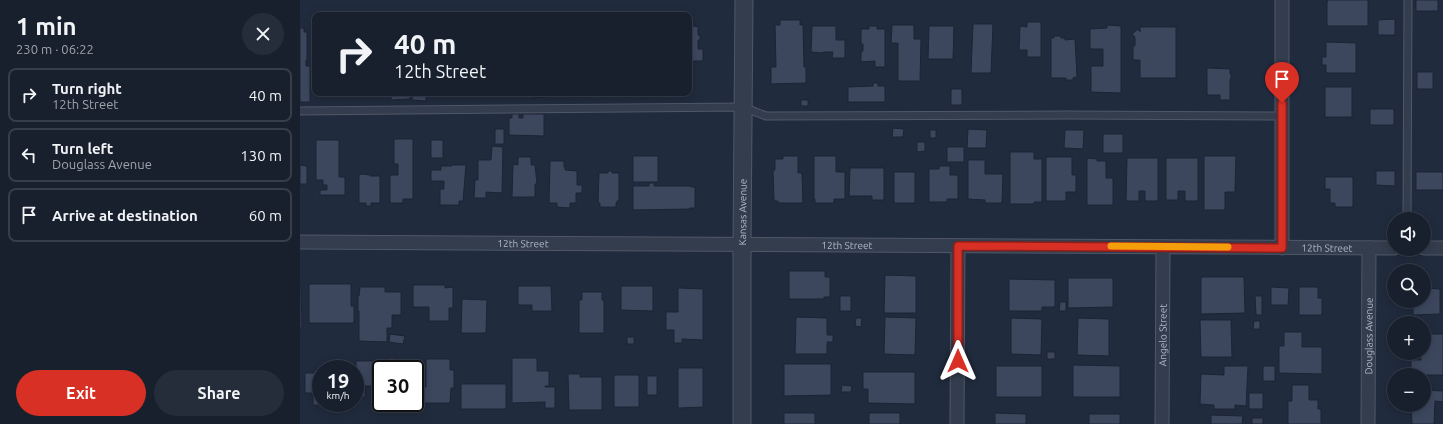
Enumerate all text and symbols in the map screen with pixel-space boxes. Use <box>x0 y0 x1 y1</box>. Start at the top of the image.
text: 1 min <box>16 13 77 40</box>
button: close <box>242 13 284 55</box>
icon: right <box>328 28 380 80</box>
text: 40 m <box>394 28 456 59</box>
text: 230 m · 06:22 <box>16 42 94 56</box>
text: 12th Street <box>394 61 486 81</box>
pin <box>1265 62 1299 103</box>
icon: arrive <box>1271 68 1293 90</box>
text: Turn right <box>52 80 122 97</box>
icon: right <box>18 84 40 106</box>
text: 40 m <box>249 87 282 104</box>
text: 12th Street <box>52 97 118 111</box>
text: Turn left <box>52 140 113 157</box>
icon: left <box>18 144 40 166</box>
text: 130 m <box>240 147 282 164</box>
text: Douglass Avenue <box>52 157 152 171</box>
street label: Kansas Avenue <box>736 179 748 245</box>
icon: arrive <box>18 204 40 226</box>
text: Arrive at destination <box>52 207 198 224</box>
text: 60 m <box>249 207 282 224</box>
map controls <box>1387 212 1431 412</box>
button: sound <box>1387 212 1431 256</box>
street label: 12th Street <box>497 238 549 249</box>
street label: 12th Street <box>821 239 873 251</box>
street label: 12th Street <box>1301 242 1353 253</box>
button: search <box>1387 264 1431 308</box>
street label: Douglass Avenue <box>1363 298 1374 374</box>
street label: Angelo Street <box>1157 304 1168 366</box>
button: + <box>1387 316 1431 360</box>
position arrow <box>937 340 979 382</box>
speed limit sign: 30 <box>372 360 424 412</box>
button: − <box>1387 368 1431 412</box>
text: 19 <box>327 369 349 392</box>
button: Exit <box>16 370 146 416</box>
button: Share <box>154 370 284 416</box>
text: km/h <box>326 390 350 401</box>

